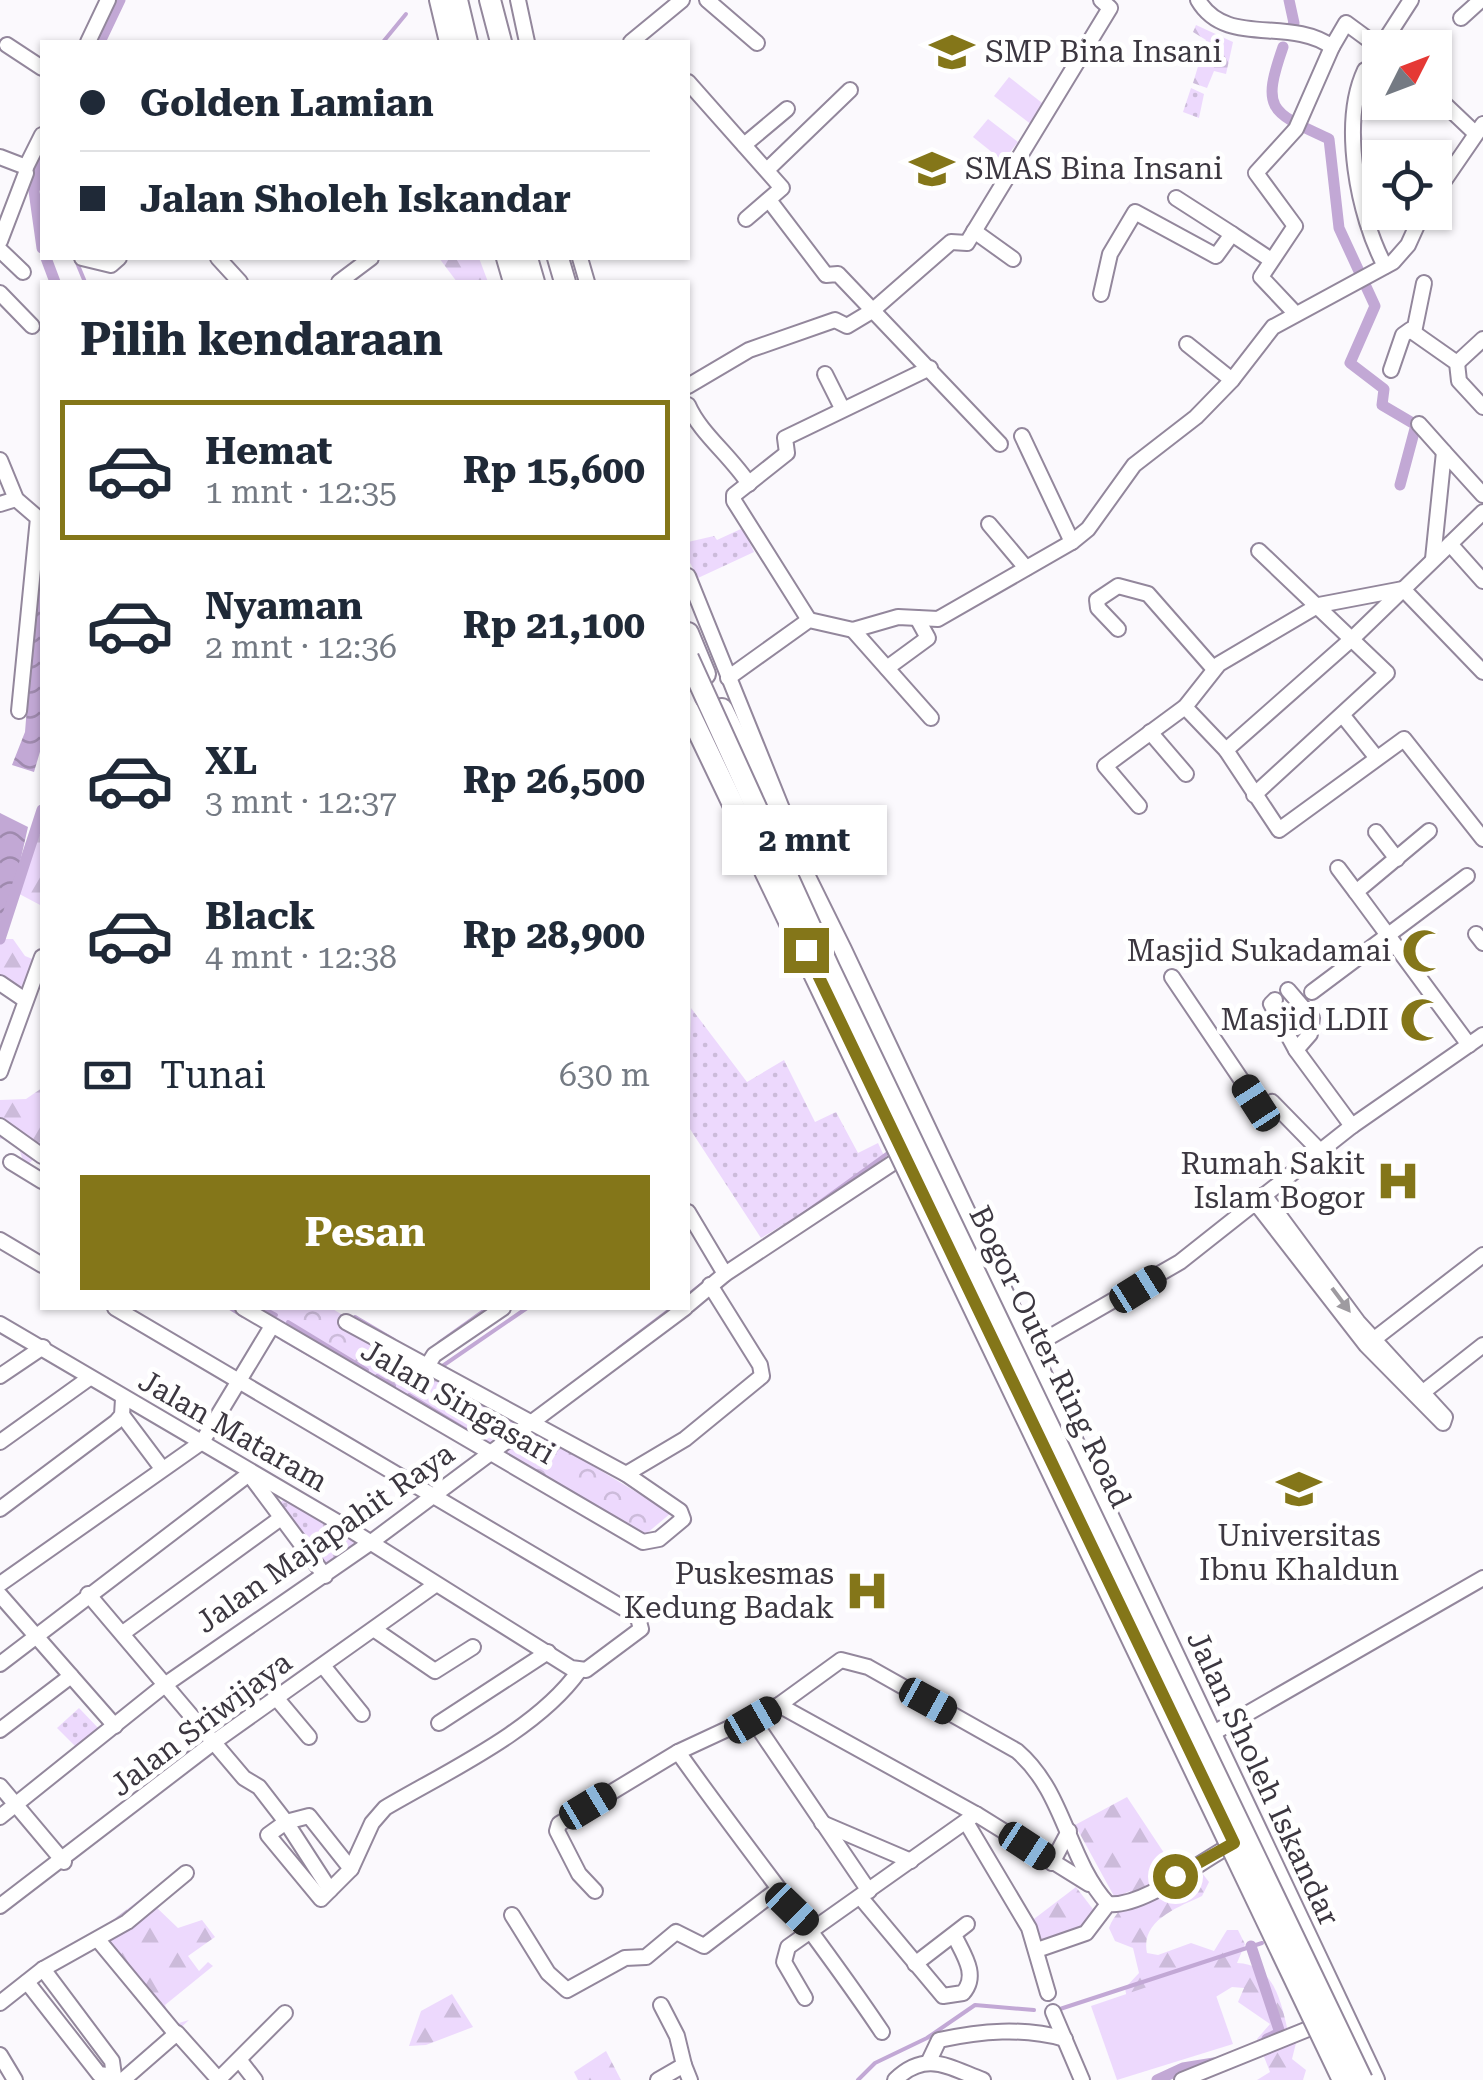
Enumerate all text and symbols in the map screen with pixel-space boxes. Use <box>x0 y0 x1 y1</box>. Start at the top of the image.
school or university icon: SMP Bina Insani <box>928 28 976 76</box>
north arrow <box>1362 30 1452 120</box>
map controls <box>1362 30 1452 230</box>
place label: SMP Bina Insani <box>985 34 1222 69</box>
text: Golden Lamian <box>140 81 434 125</box>
button: locate <box>1362 140 1452 230</box>
school or university icon: SMAS Bina Insani <box>908 145 956 193</box>
place label: SMAS Bina Insani <box>965 151 1223 186</box>
text: Jalan Sholeh Iskandar <box>140 177 571 221</box>
text: Pilih kendaraan <box>80 313 443 366</box>
icon: car <box>85 425 175 515</box>
text: Hemat <box>205 429 333 473</box>
text: Rp 15,600 <box>463 448 645 492</box>
text: 1 mnt · 12:35 <box>205 473 397 511</box>
icon: car <box>85 580 175 670</box>
text: Nyaman <box>205 584 363 628</box>
text: Rp 21,100 <box>463 603 645 647</box>
text: 2 mnt · 12:36 <box>205 628 397 666</box>
icon: car <box>85 735 175 825</box>
text: XL <box>205 739 257 783</box>
text: Rp 26,500 <box>463 758 645 802</box>
text: 3 mnt · 12:37 <box>205 783 397 821</box>
callout: 2 mnt <box>724 805 888 875</box>
text: 2 mnt <box>759 821 850 859</box>
icon: car <box>85 890 175 980</box>
text: Black <box>205 894 315 938</box>
text: Rp 28,900 <box>463 913 645 957</box>
mosque icon: Masjid Sukadamai <box>1400 927 1448 975</box>
route end <box>784 928 829 973</box>
place label: Masjid Sukadamai <box>1127 933 1391 968</box>
text: 4 mnt · 12:38 <box>205 938 397 976</box>
mosque icon: Masjid LDII <box>1398 996 1446 1044</box>
place label: Masjid LDII <box>1221 1002 1389 1037</box>
icon: cash <box>80 1048 135 1103</box>
text: Tunai <box>160 1053 266 1097</box>
text: 630 m <box>559 1056 650 1094</box>
car <box>1227 1070 1285 1136</box>
place label: Rumah Sakit Islam Bogor <box>1181 1146 1365 1215</box>
hospital icon: Rumah Sakit Islam Bogor <box>1374 1157 1422 1205</box>
button: Pesan <box>80 1175 650 1290</box>
street label: Bogor Outer Ring Road <box>962 1200 1139 1513</box>
car <box>1105 1260 1171 1318</box>
one-way arrow <box>1330 1287 1351 1313</box>
street label: Jalan Singasari <box>355 1332 561 1471</box>
street label: Jalan Mataram <box>133 1362 334 1499</box>
street label: Jalan Majapahit Raya <box>189 1435 461 1640</box>
school or university icon: Universitas Ibnu Khaldun <box>1275 1465 1323 1513</box>
place label: Universitas Ibnu Khaldun <box>1199 1518 1399 1587</box>
place label: Puskesmas Kedung Badak <box>624 1556 834 1625</box>
hospital icon: Puskesmas Kedung Badak <box>843 1567 891 1615</box>
street label: Jalan Sholeh Iskandar <box>1180 1625 1347 1931</box>
street label: Jalan Sriwijaya <box>103 1644 298 1803</box>
car <box>894 1673 962 1729</box>
car <box>720 1692 786 1748</box>
car <box>555 1778 621 1834</box>
car <box>994 1817 1060 1875</box>
route start <box>1153 1854 1198 1899</box>
car <box>760 1877 824 1941</box>

